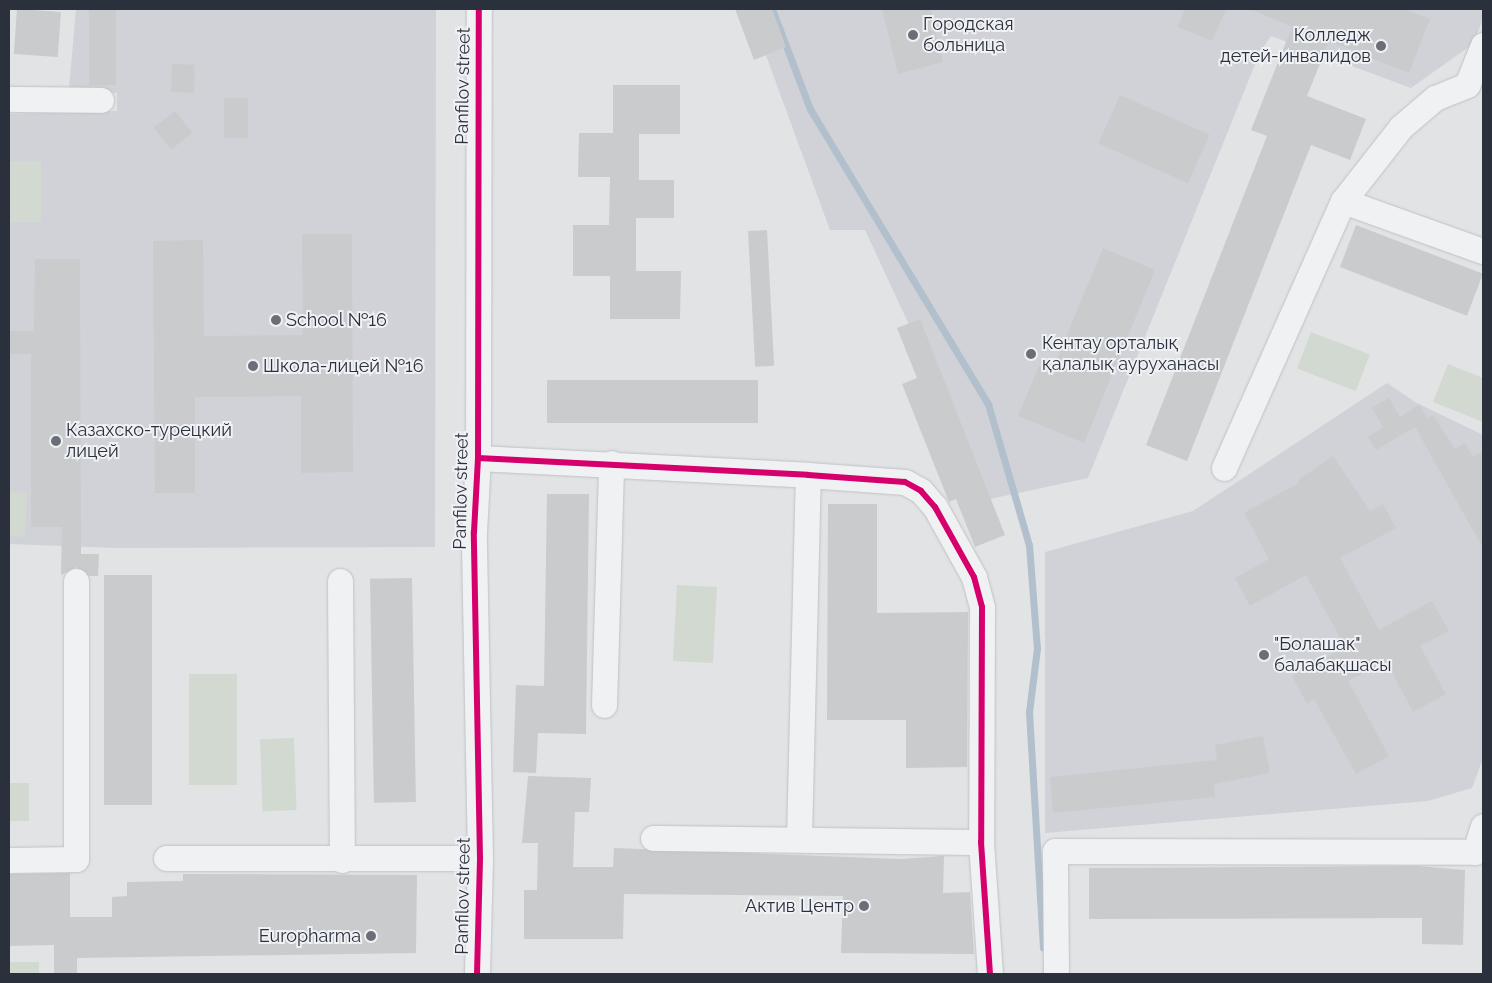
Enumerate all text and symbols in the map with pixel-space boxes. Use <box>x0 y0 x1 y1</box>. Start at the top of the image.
place label: Городская больница <box>923 14 1014 56</box>
place label: Колледж детей-инвалидов <box>1220 25 1371 68</box>
street label: Panfilov street <box>451 27 475 145</box>
marker: Городская больница <box>907 29 919 41</box>
marker: Колледж детей-инвалидов <box>1375 40 1387 52</box>
place label: School №16 <box>286 309 387 331</box>
marker: School №16 <box>270 314 282 326</box>
place label: Кентау орталық қалалық ауруханасы <box>1042 333 1219 376</box>
marker: Кентау орталық қалалық ауруханасы <box>1024 347 1038 361</box>
place label: Школа-лицей №16 <box>263 355 424 377</box>
marker: Школа-лицей №16 <box>247 360 259 372</box>
place label: Казахско-турецкий лицей <box>66 420 232 462</box>
street label: Panfilov street <box>449 432 473 550</box>
marker: Казахско-турецкий лицей <box>50 435 62 447</box>
place label: "Болашак" балабақшасы <box>1274 634 1391 676</box>
marker: "Болашак" балабақшасы <box>1258 649 1270 661</box>
street label: Panfilov street <box>451 837 475 955</box>
place label: Актив Центр <box>745 895 854 917</box>
marker: Актив Центр <box>858 900 870 912</box>
place label: Europharma <box>259 925 361 947</box>
marker: Europharma <box>365 930 377 942</box>

